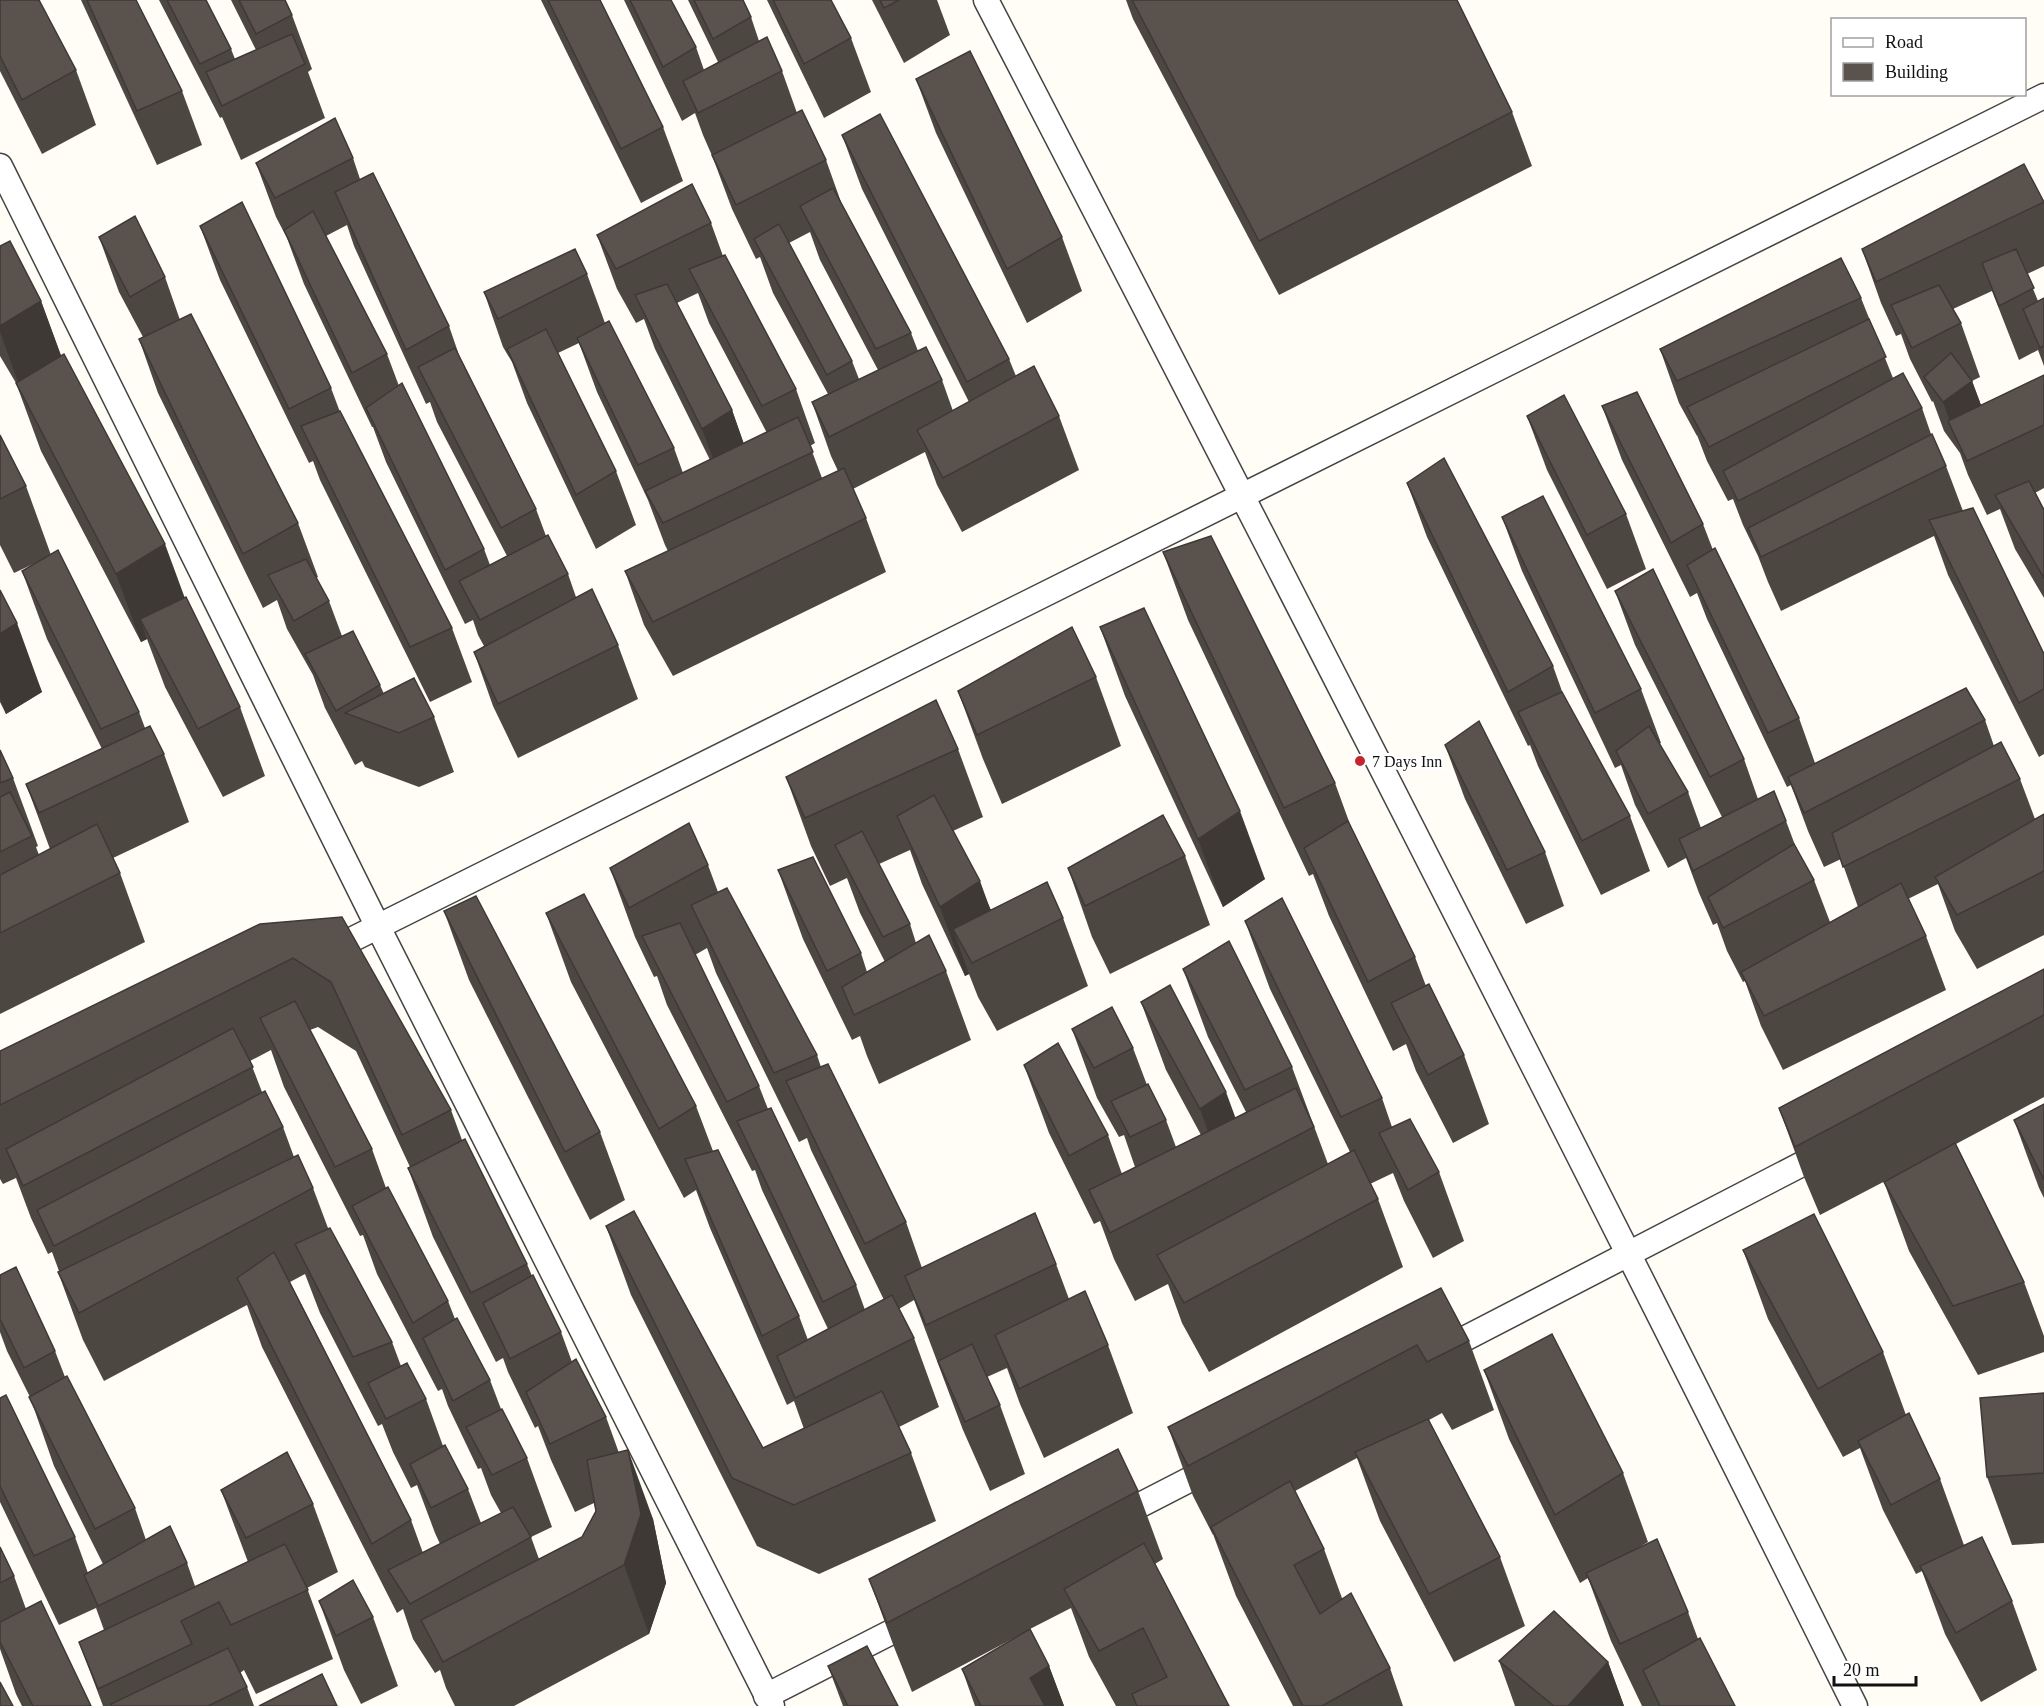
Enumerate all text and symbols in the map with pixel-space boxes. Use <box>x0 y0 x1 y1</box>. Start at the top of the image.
legend <box>1831 18 2026 96</box>
text: Road <box>1885 32 1923 52</box>
text: Building <box>1885 62 1948 82</box>
place label: 7 Days Inn <box>1372 753 1442 771</box>
marker: 7 Days Inn <box>1353 754 1367 768</box>
scale bar <box>1834 1649 1916 1687</box>
text: 20 m <box>1843 1660 1880 1680</box>

